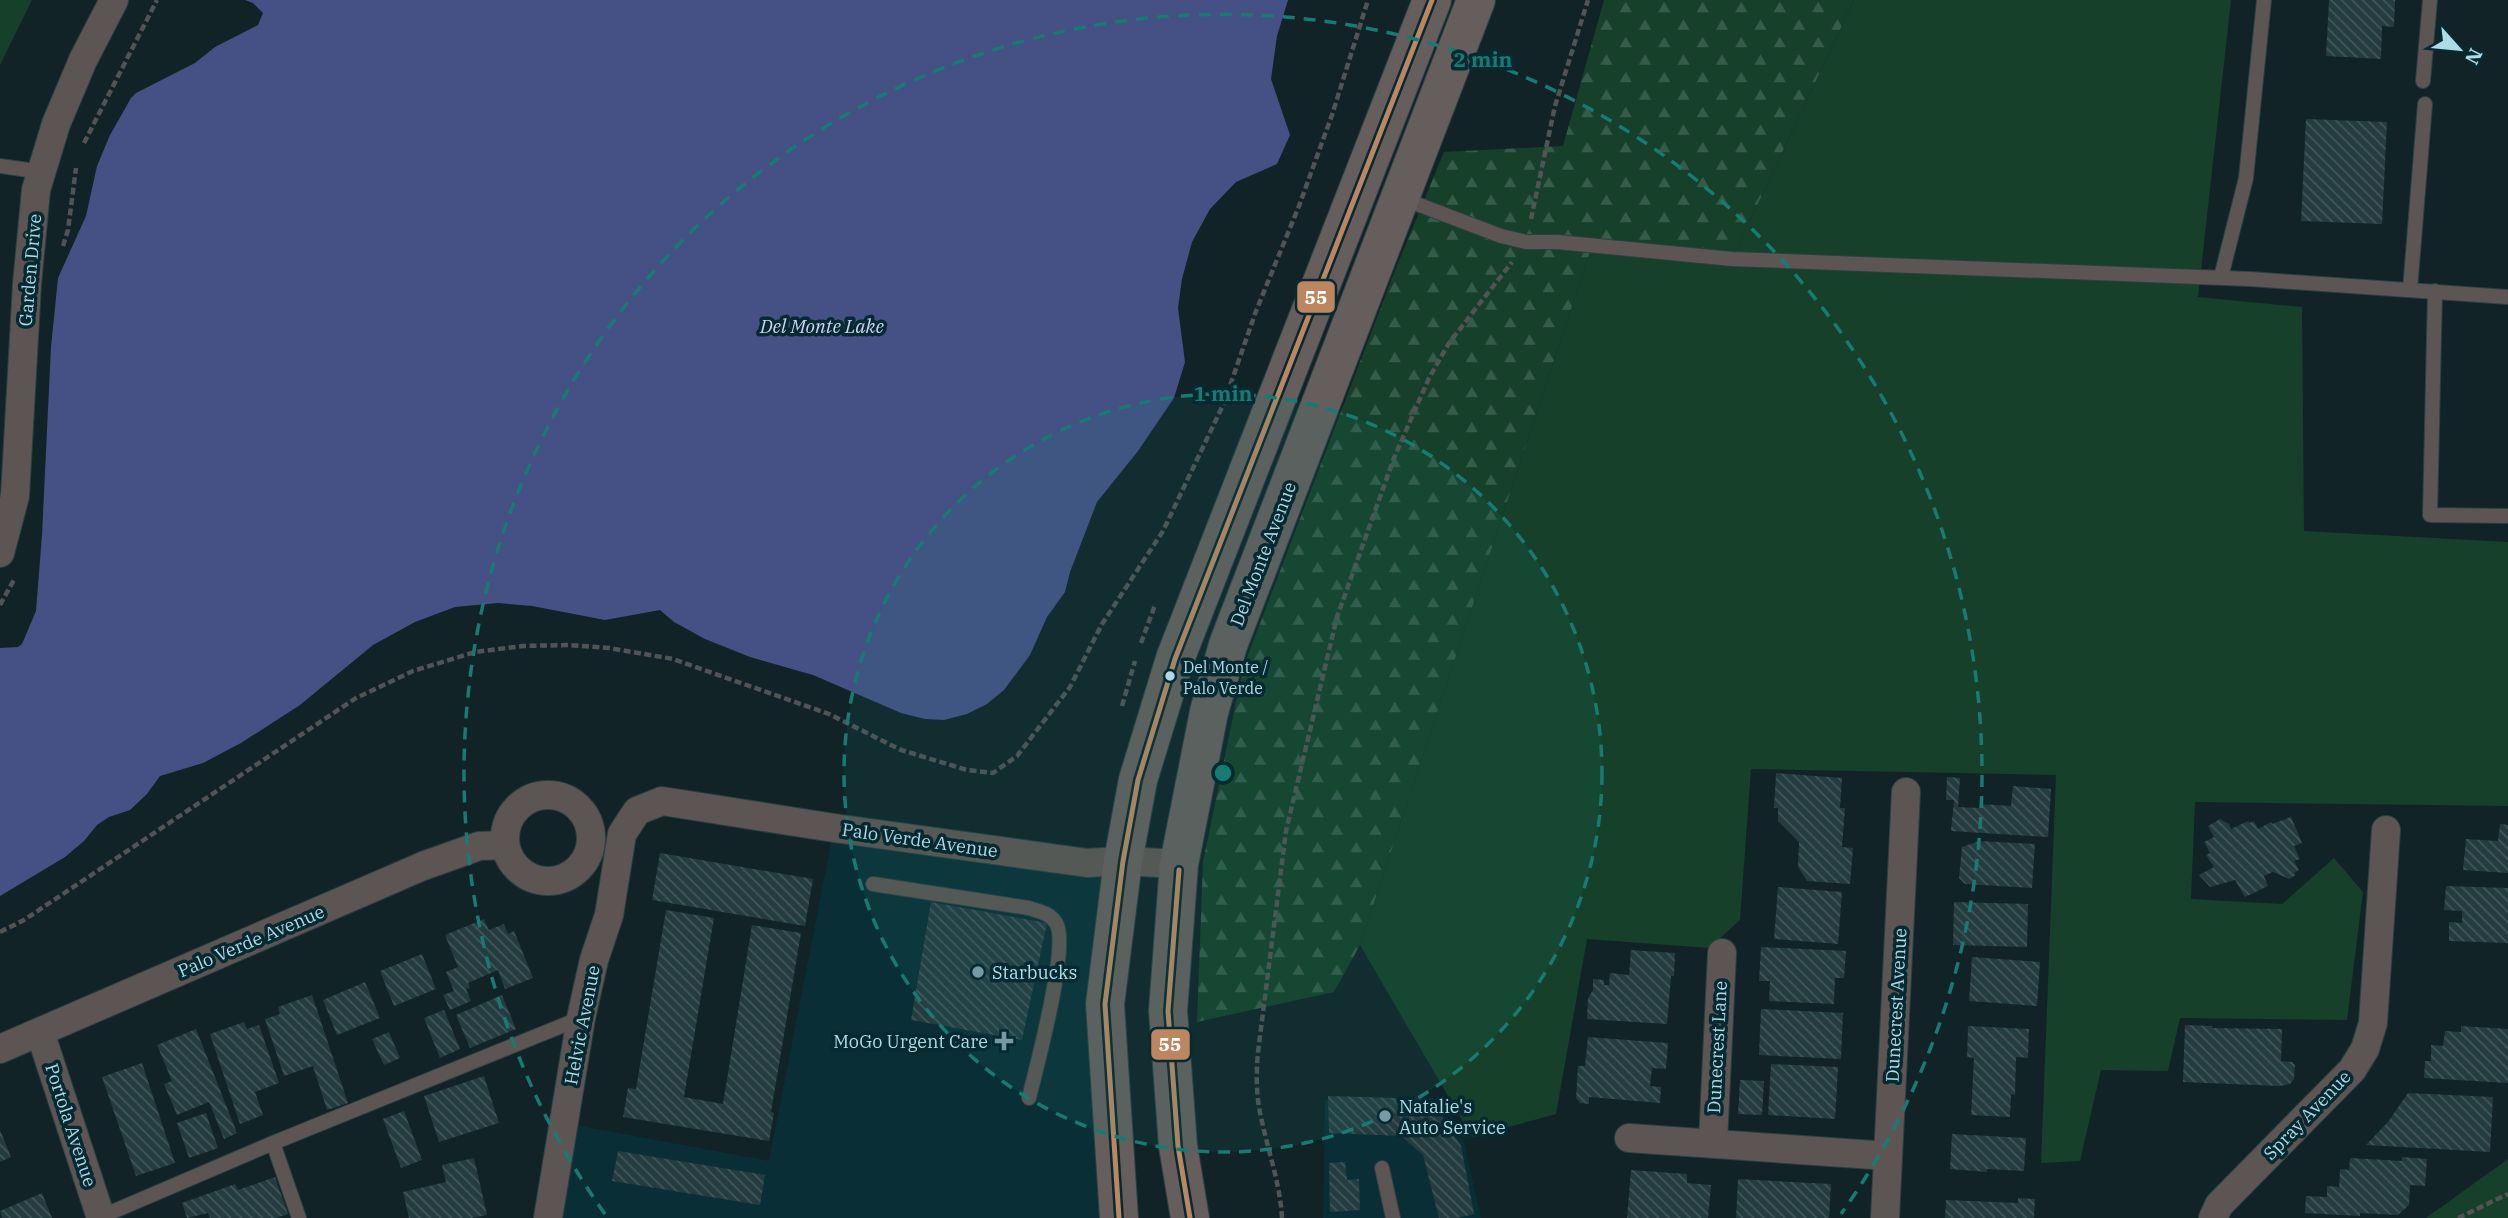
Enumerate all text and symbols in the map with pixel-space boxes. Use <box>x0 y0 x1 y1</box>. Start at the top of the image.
north arrow <box>2424 14 2494 84</box>
text: 2 min <box>1454 45 1512 73</box>
text: N <box>2460 45 2488 69</box>
street label: Garden Drive <box>14 213 46 327</box>
line badge: 55 <box>1296 280 1336 314</box>
text: 55 <box>1305 285 1327 309</box>
water label: Del Monte Lake <box>759 314 885 338</box>
text: 1 min <box>1194 379 1252 407</box>
street label: Del Monte Avenue <box>1225 479 1301 629</box>
place label: Del Monte / Palo Verde <box>1183 657 1269 698</box>
marker: Del Monte / Palo Verde <box>1163 669 1177 683</box>
centre of rings <box>1211 761 1235 785</box>
street label: Palo Verde Avenue <box>841 818 999 862</box>
street label: Palo Verde Avenue <box>174 900 328 982</box>
street label: Dunecrest Avenue <box>1880 927 1912 1083</box>
place label: Starbucks <box>992 961 1077 984</box>
street label: Helvic Avenue <box>559 963 605 1087</box>
marker: Starbucks <box>970 964 986 980</box>
street label: Dunecrest Lane <box>1702 980 1732 1114</box>
line badge: 55 <box>1150 1028 1191 1061</box>
place label: MoGo Urgent Care <box>833 1030 988 1053</box>
marker: MoGo Urgent Care <box>994 1031 1014 1051</box>
text: 55 <box>1159 1032 1181 1056</box>
street label: Portola Avenue <box>40 1060 102 1190</box>
street label: Spray Avenue <box>2258 1065 2356 1165</box>
place label: Natalie's Auto Service <box>1399 1095 1506 1139</box>
marker: Natalie's Auto Service <box>1377 1108 1393 1124</box>

